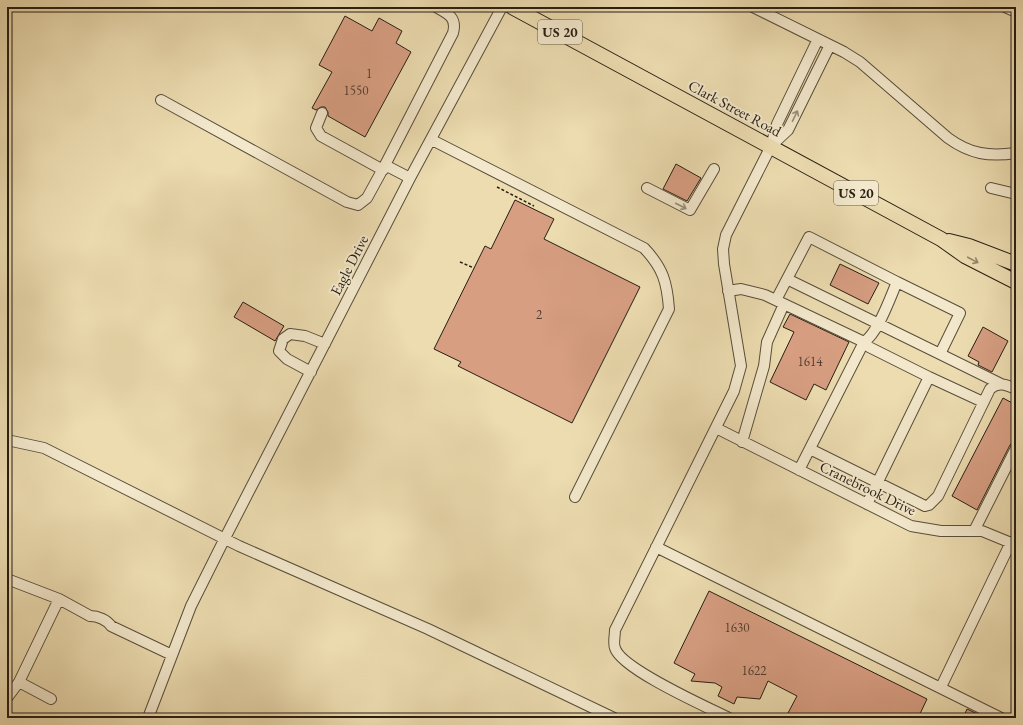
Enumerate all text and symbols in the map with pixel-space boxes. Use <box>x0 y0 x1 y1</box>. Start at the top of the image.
road number: US 20 <box>538 20 582 44</box>
house number: 1 <box>366 65 372 82</box>
street label: Clark Street Road <box>685 76 785 141</box>
house number: 1550 <box>344 82 368 99</box>
one-way arrow <box>792 110 799 122</box>
road number: US 20 <box>834 181 878 205</box>
one-way arrow <box>675 203 687 210</box>
street label: Eagle Drive <box>326 232 372 298</box>
one-way arrow <box>967 257 979 265</box>
house number: 2 <box>536 306 543 323</box>
house number: 1614 <box>798 353 823 370</box>
street label: Cranebrook Drive <box>817 456 919 520</box>
house number: 1630 <box>725 619 749 636</box>
house number: 1622 <box>742 662 767 679</box>

